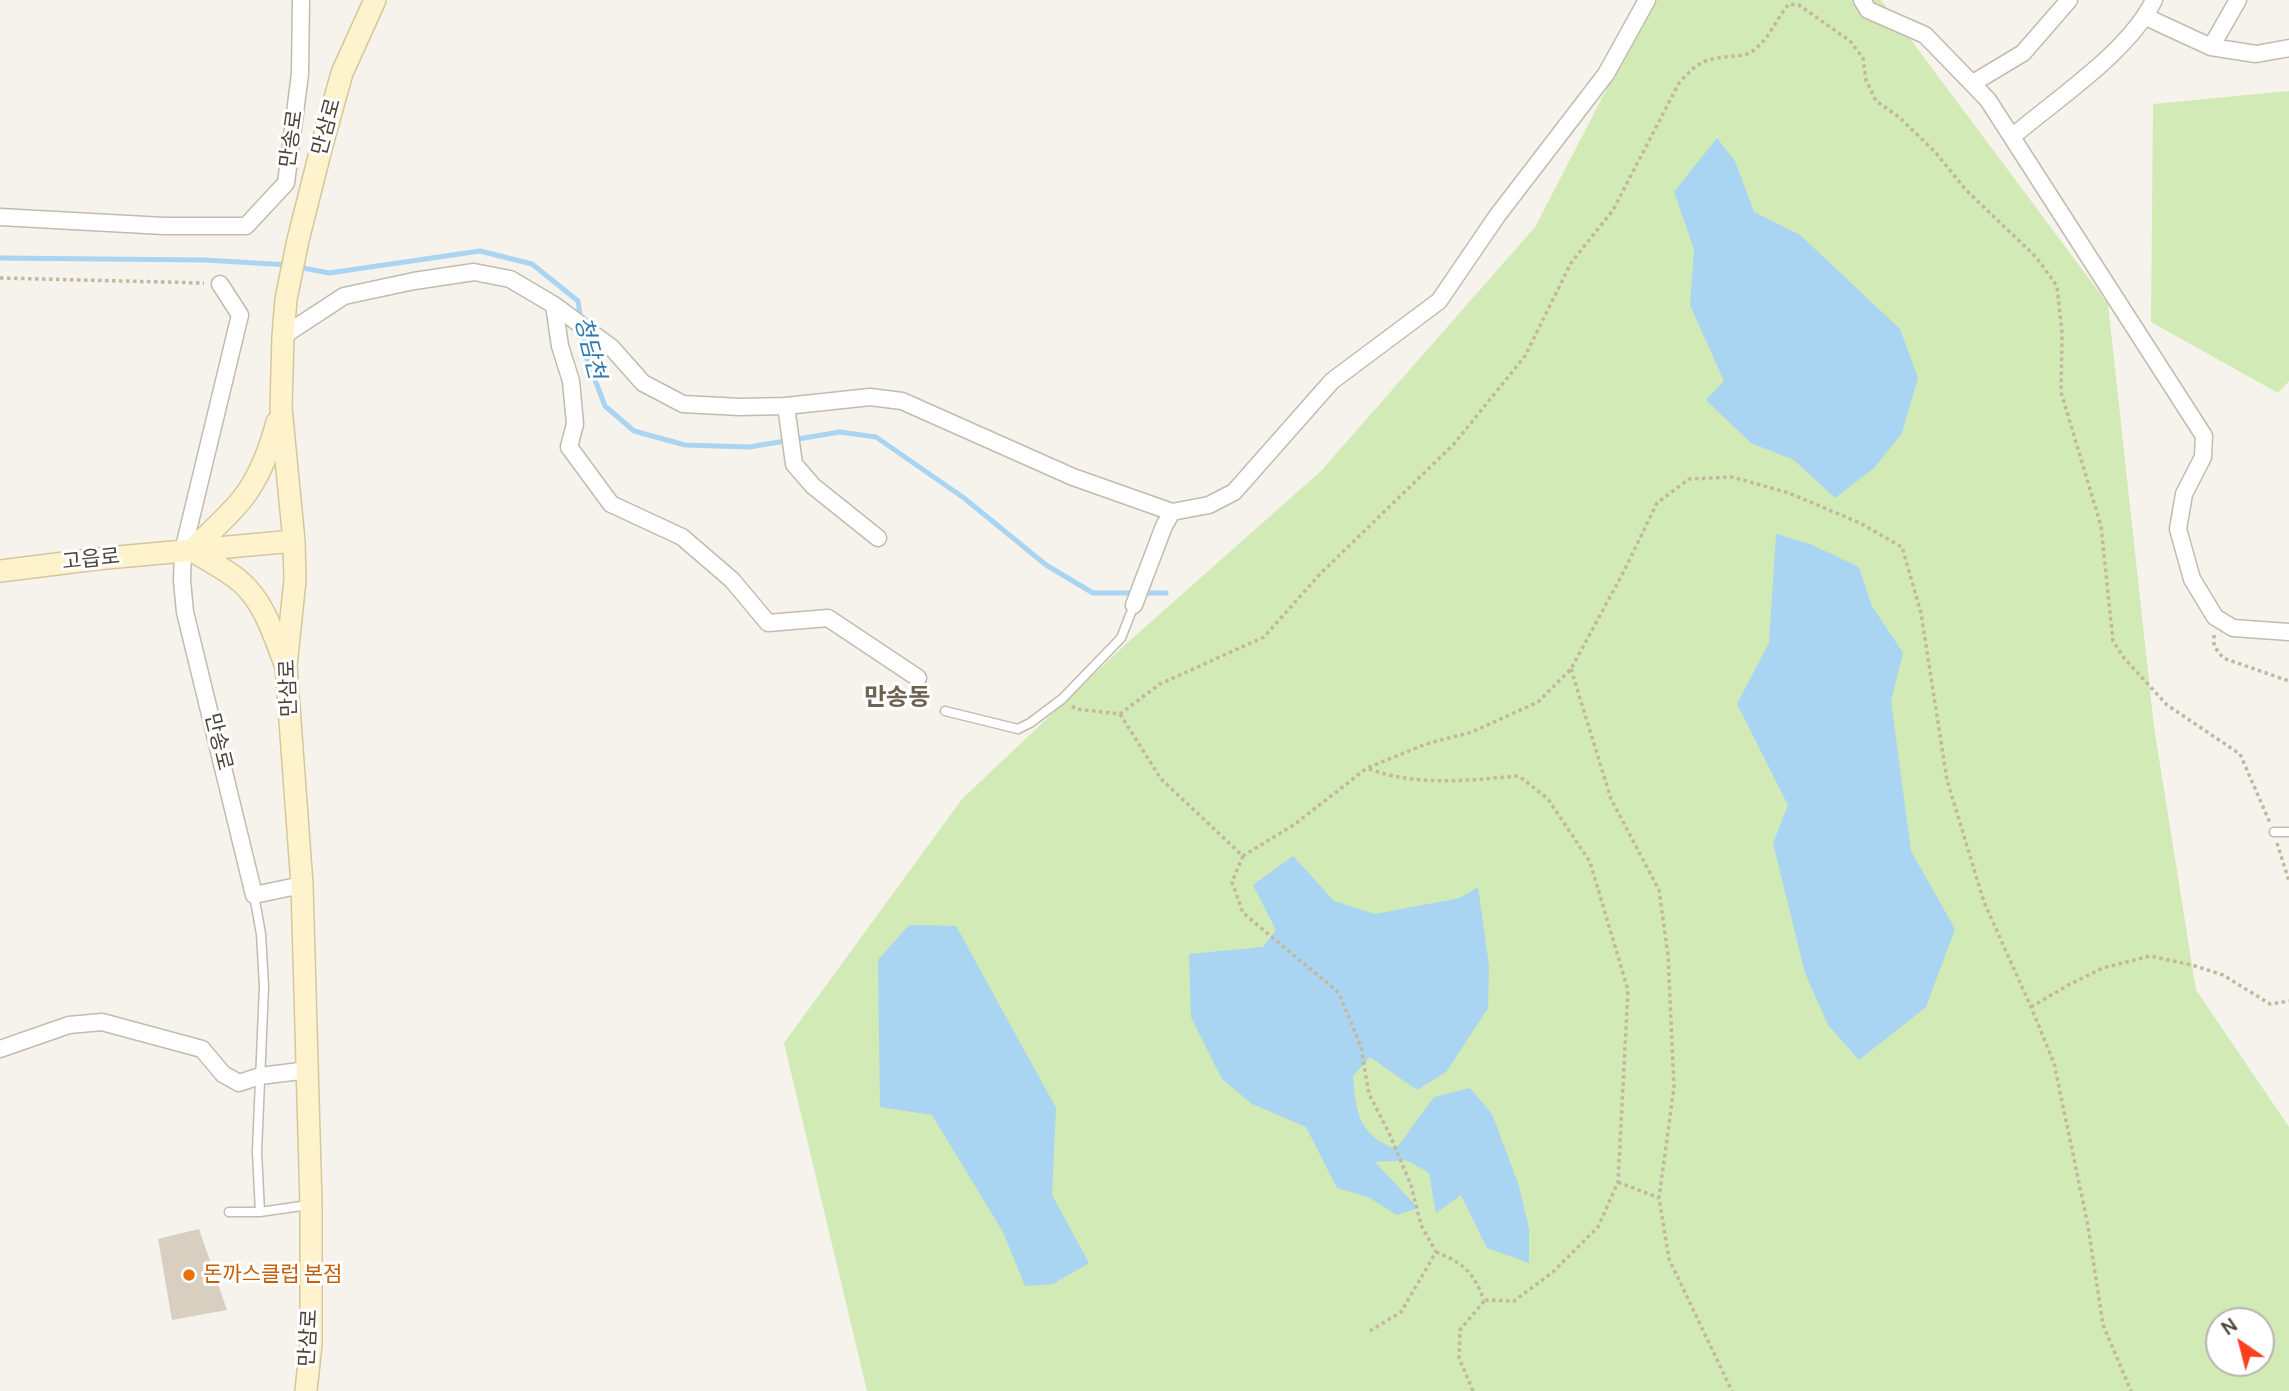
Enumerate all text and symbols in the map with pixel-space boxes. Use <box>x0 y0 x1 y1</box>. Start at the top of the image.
street label: 만삼로 <box>307 96 347 158</box>
street label: 만송로 <box>275 109 309 169</box>
water label: 청담천 <box>568 314 610 382</box>
street label: 고읍로 <box>61 544 121 576</box>
street label: 만삼로 <box>275 659 303 717</box>
district label: 만송동 <box>864 684 930 712</box>
street label: 만송로 <box>199 711 237 773</box>
place label: 돈까스클럽 본점 <box>203 1262 342 1288</box>
marker: 돈까스클럽 본점 <box>181 1267 197 1283</box>
north arrow <box>2205 1307 2275 1377</box>
street label: 만삼로 <box>295 1308 323 1368</box>
text: N <box>2216 1312 2242 1341</box>

